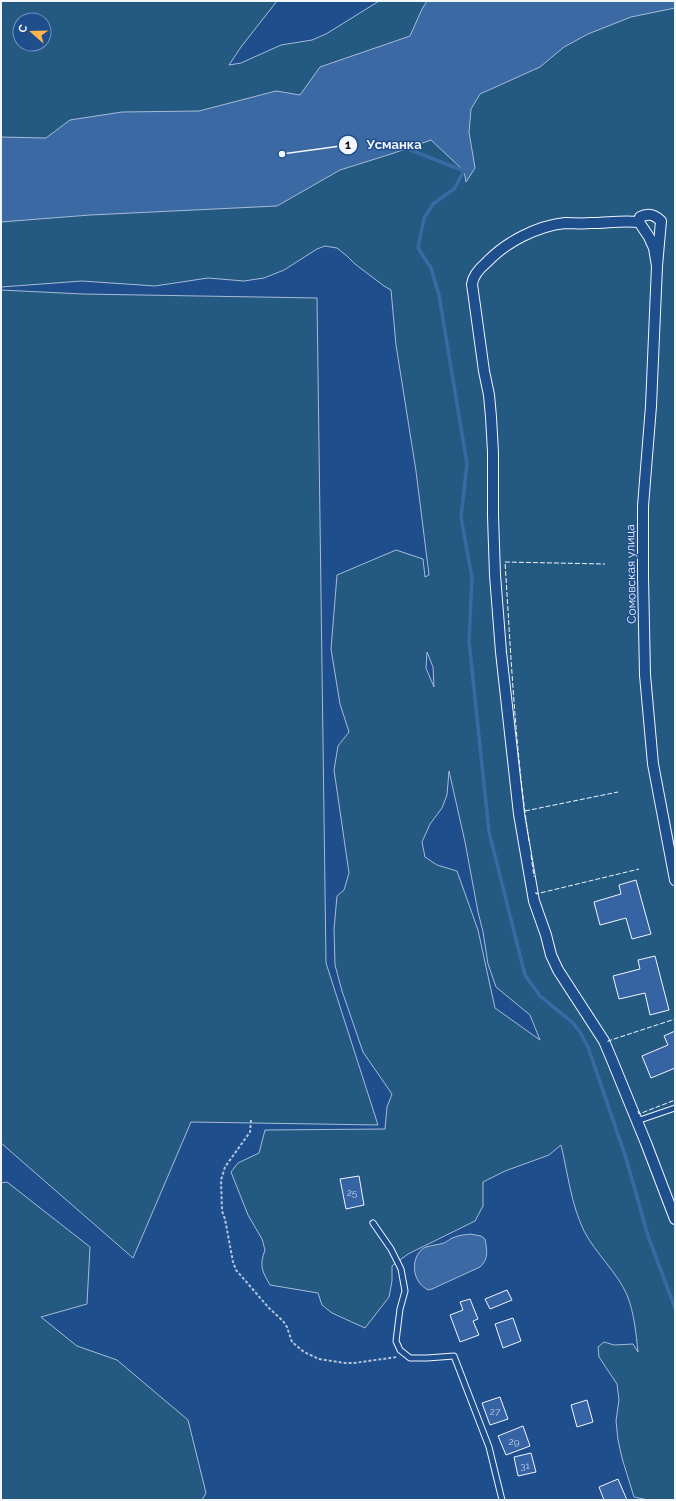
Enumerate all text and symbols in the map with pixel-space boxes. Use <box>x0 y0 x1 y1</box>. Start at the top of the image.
north arrow <box>12 12 52 52</box>
text: С <box>16 23 31 35</box>
callout: Усманка <box>338 132 430 157</box>
text: Усманка <box>365 137 422 152</box>
text: 1 <box>345 138 351 152</box>
street label: Сомовская улица <box>623 524 639 624</box>
house number: 25 <box>347 1187 358 1198</box>
house number: 27 <box>490 1406 501 1417</box>
house number: 29 <box>508 1436 520 1447</box>
house number: 31 <box>520 1460 531 1471</box>

